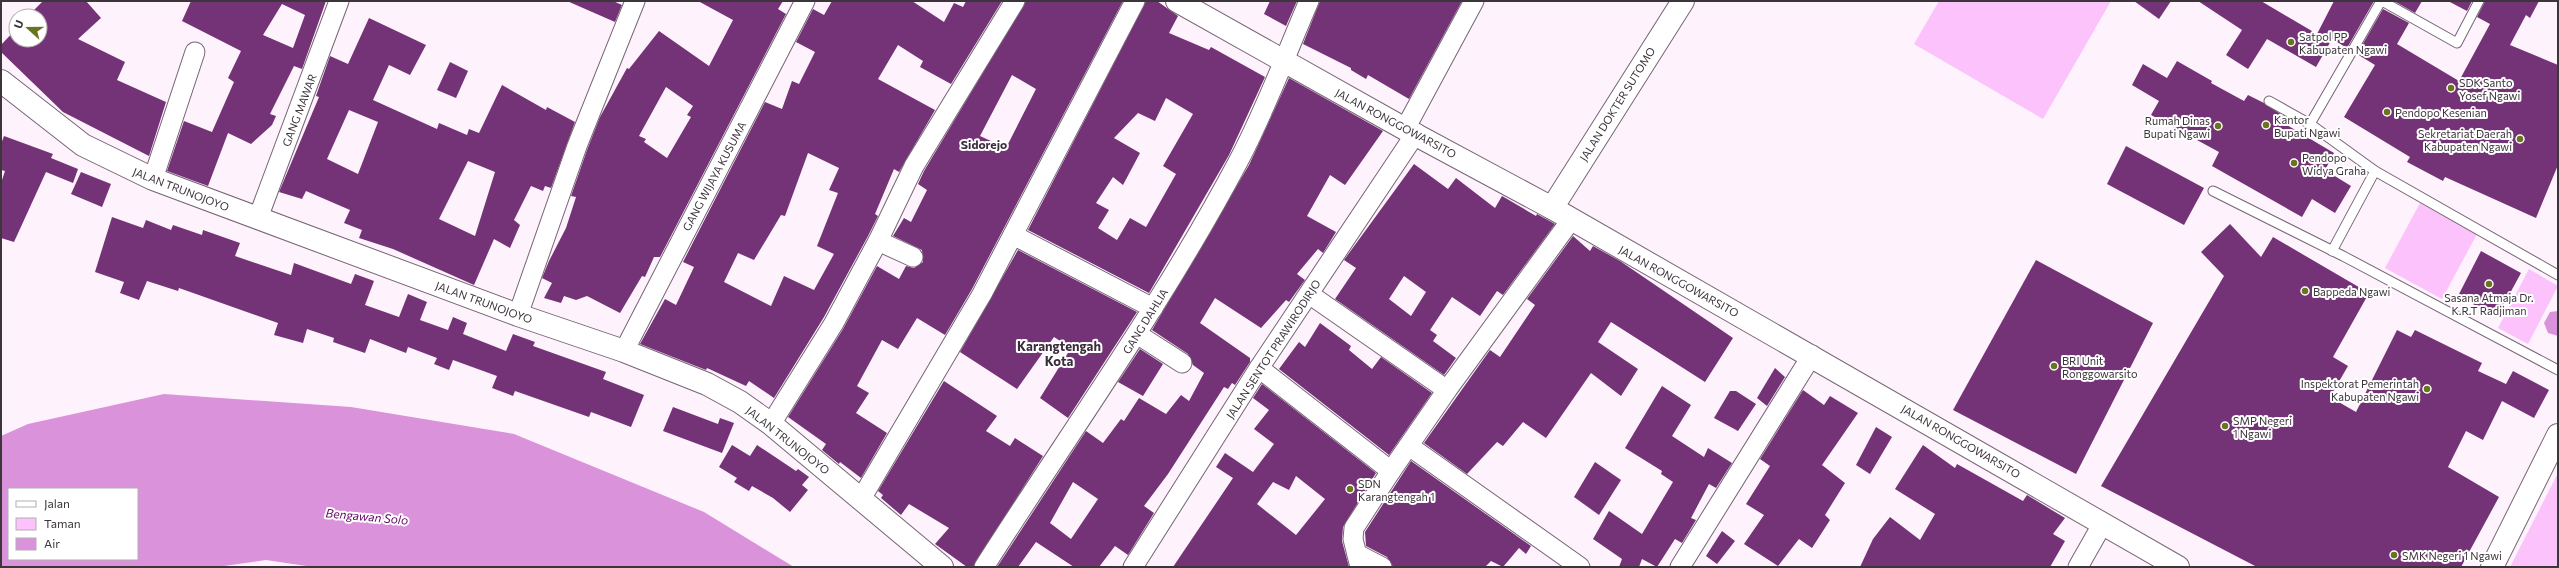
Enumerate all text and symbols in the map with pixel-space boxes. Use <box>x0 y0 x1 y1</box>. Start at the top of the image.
north arrow <box>8 8 48 48</box>
text: U <box>11 18 26 30</box>
place label: Satpol PP Kabupaten Ngawi <box>2299 30 2387 56</box>
marker: Satpol PP Kabupaten Ngawi <box>2286 37 2296 47</box>
street label: JALAN DOKTER SUTOMO <box>1577 45 1658 164</box>
street label: GANG MAWAR <box>279 71 319 148</box>
place label: SDK Santo Yosef Ngawi <box>2459 76 2520 102</box>
marker: SDK Santo Yosef Ngawi <box>2446 83 2456 93</box>
street label: JALAN RONGGOWARSITO <box>1333 86 1459 161</box>
place label: Pendopo Kesenian <box>2395 106 2487 119</box>
marker: Pendopo Kesenian <box>2382 107 2392 117</box>
place label: Kantor Bupati Ngawi <box>2274 113 2341 139</box>
place label: Rumah Dinas Bupati Ngawi <box>2144 114 2210 140</box>
street label: GANG WIJAYA KUSUMA <box>680 119 749 233</box>
marker: Kantor Bupati Ngawi <box>2261 120 2271 130</box>
marker: Rumah Dinas Bupati Ngawi <box>2213 121 2223 131</box>
place label: Sekretariat Daerah Kabupaten Ngawi <box>2418 127 2512 153</box>
marker: Sekretariat Daerah Kabupaten Ngawi <box>2515 134 2525 144</box>
district label: Sidorejo <box>961 137 1007 151</box>
place label: Pendopo Widya Graha <box>2302 151 2366 177</box>
marker: Pendopo Widya Graha <box>2289 158 2299 168</box>
street label: JALAN TRUNOJOYO <box>131 165 231 214</box>
street label: JALAN RONGGOWARSITO <box>1616 243 1741 320</box>
street label: JALAN SENTOT PRAWIRODIRJO <box>1223 277 1324 421</box>
street label: JALAN TRUNOJOYO <box>433 278 534 327</box>
marker: Sasana Atmaja Dr. K.R.T Radjiman <box>2484 279 2494 289</box>
place label: Bappeda Ngawi <box>2313 285 2390 298</box>
street label: GANG DAHLIA <box>1120 286 1171 356</box>
marker: Bappeda Ngawi <box>2300 286 2310 296</box>
place label: Sasana Atmaja Dr. K.R.T Radjiman <box>2444 291 2534 317</box>
district label: Karangtengah Kota <box>1017 338 1101 369</box>
place label: BRI Unit Ronggowarsito <box>2062 354 2138 380</box>
marker: BRI Unit Ronggowarsito <box>2049 361 2059 371</box>
place label: Inspektorat Pemerintah Kabupaten Ngawi <box>2301 377 2419 403</box>
marker: Inspektorat Pemerintah Kabupaten Ngawi <box>2422 384 2432 394</box>
street label: JALAN RONGGOWARSITO <box>1899 402 2023 481</box>
street label: JALAN TRUNOJOYO <box>743 403 832 477</box>
place label: SMP Negeri 1 Ngawi <box>2233 414 2292 440</box>
marker: SMP Negeri 1 Ngawi <box>2220 421 2230 431</box>
place label: SDN Karangtengah 1 <box>1358 477 1435 503</box>
marker: SDN Karangtengah 1 <box>1345 484 1355 494</box>
legend <box>8 488 138 560</box>
text: Jalan <box>44 496 70 511</box>
water label: Bengawan Solo <box>325 505 409 527</box>
text: Taman <box>44 516 81 530</box>
text: Air <box>44 536 60 550</box>
place label: SMK Negeri 1 Ngawi <box>2402 549 2502 562</box>
marker: SMK Negeri 1 Ngawi <box>2389 550 2399 560</box>

